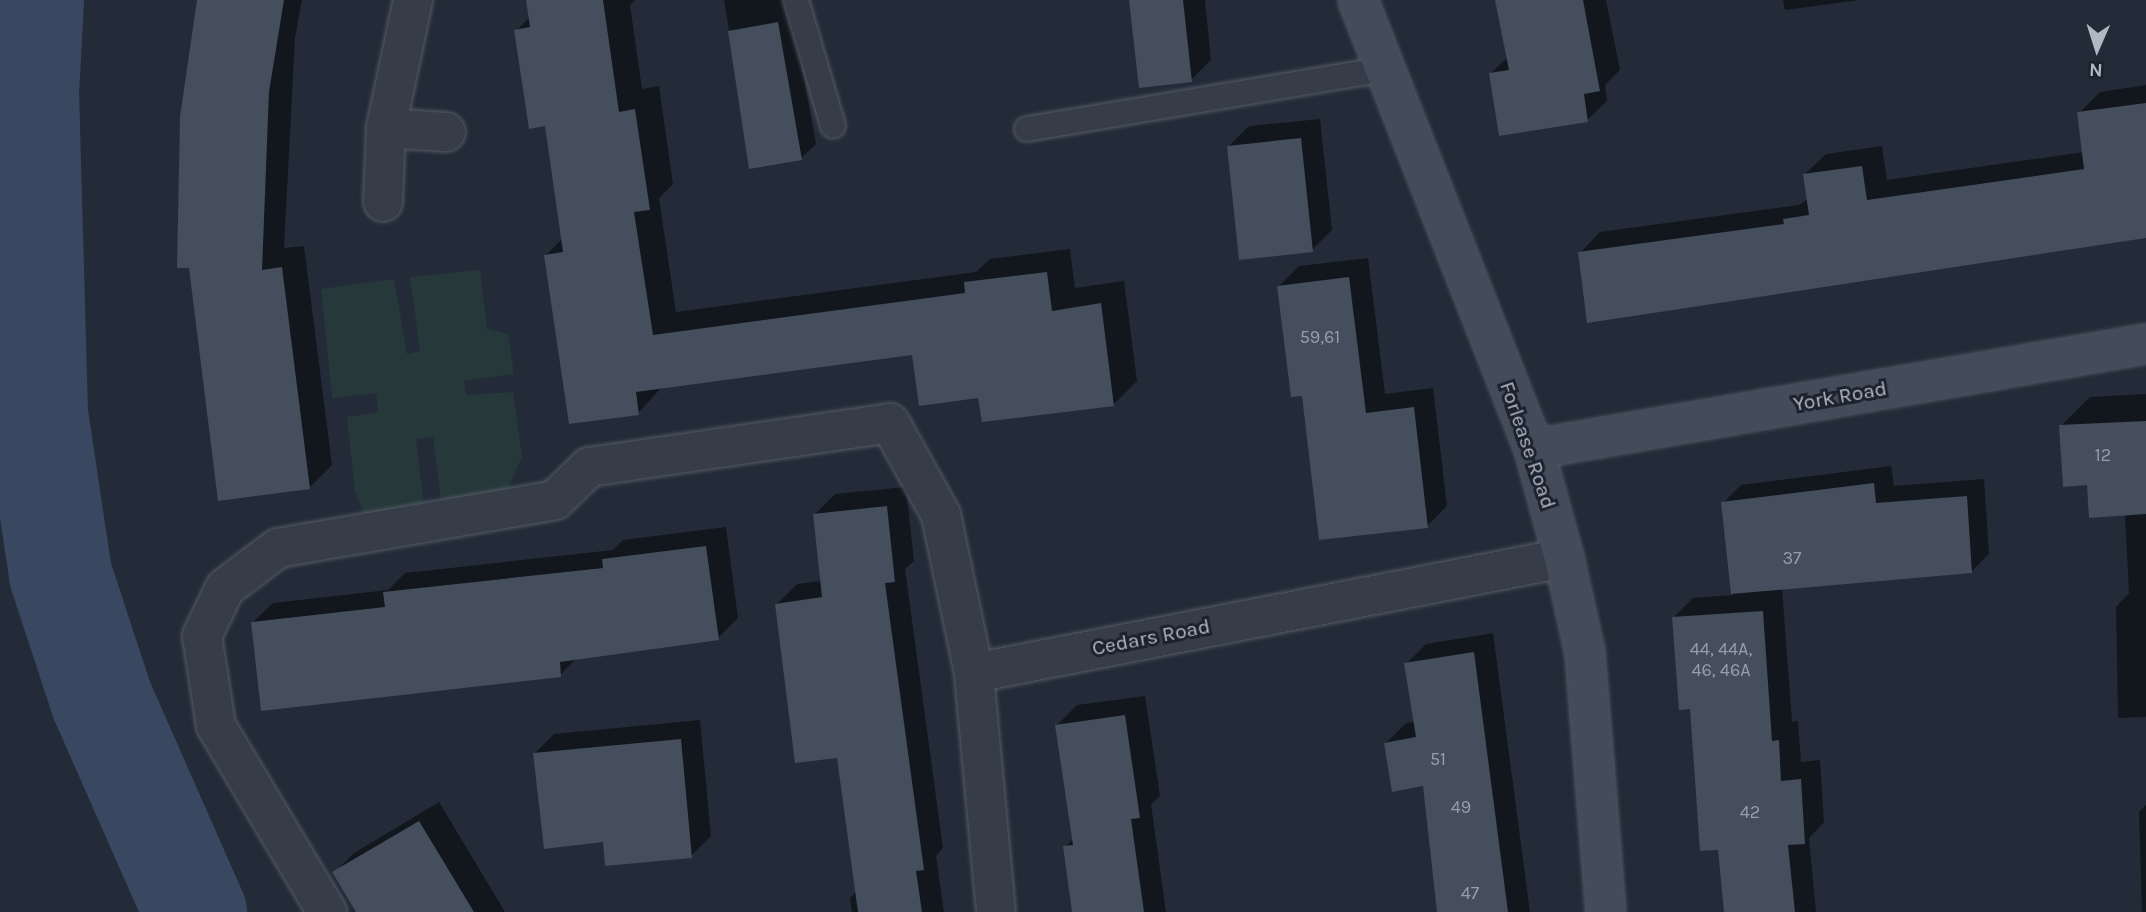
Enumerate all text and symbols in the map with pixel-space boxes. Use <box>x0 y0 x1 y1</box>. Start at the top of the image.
north arrow <box>2062 14 2132 84</box>
text: N <box>2089 59 2103 81</box>
house number: 59,61 <box>1300 326 1340 348</box>
street label: York Road <box>1791 375 1889 417</box>
street label: Forlease Road <box>1494 378 1562 512</box>
house number: 12 <box>2095 444 2111 466</box>
house number: 37 <box>1782 547 1802 569</box>
street label: Cedars Road <box>1090 613 1212 661</box>
house number: 44, 44A, 46, 46A <box>1690 639 1752 682</box>
house number: 51 <box>1430 748 1446 770</box>
house number: 49 <box>1451 796 1471 818</box>
house number: 42 <box>1740 801 1760 823</box>
house number: 47 <box>1461 882 1479 904</box>

